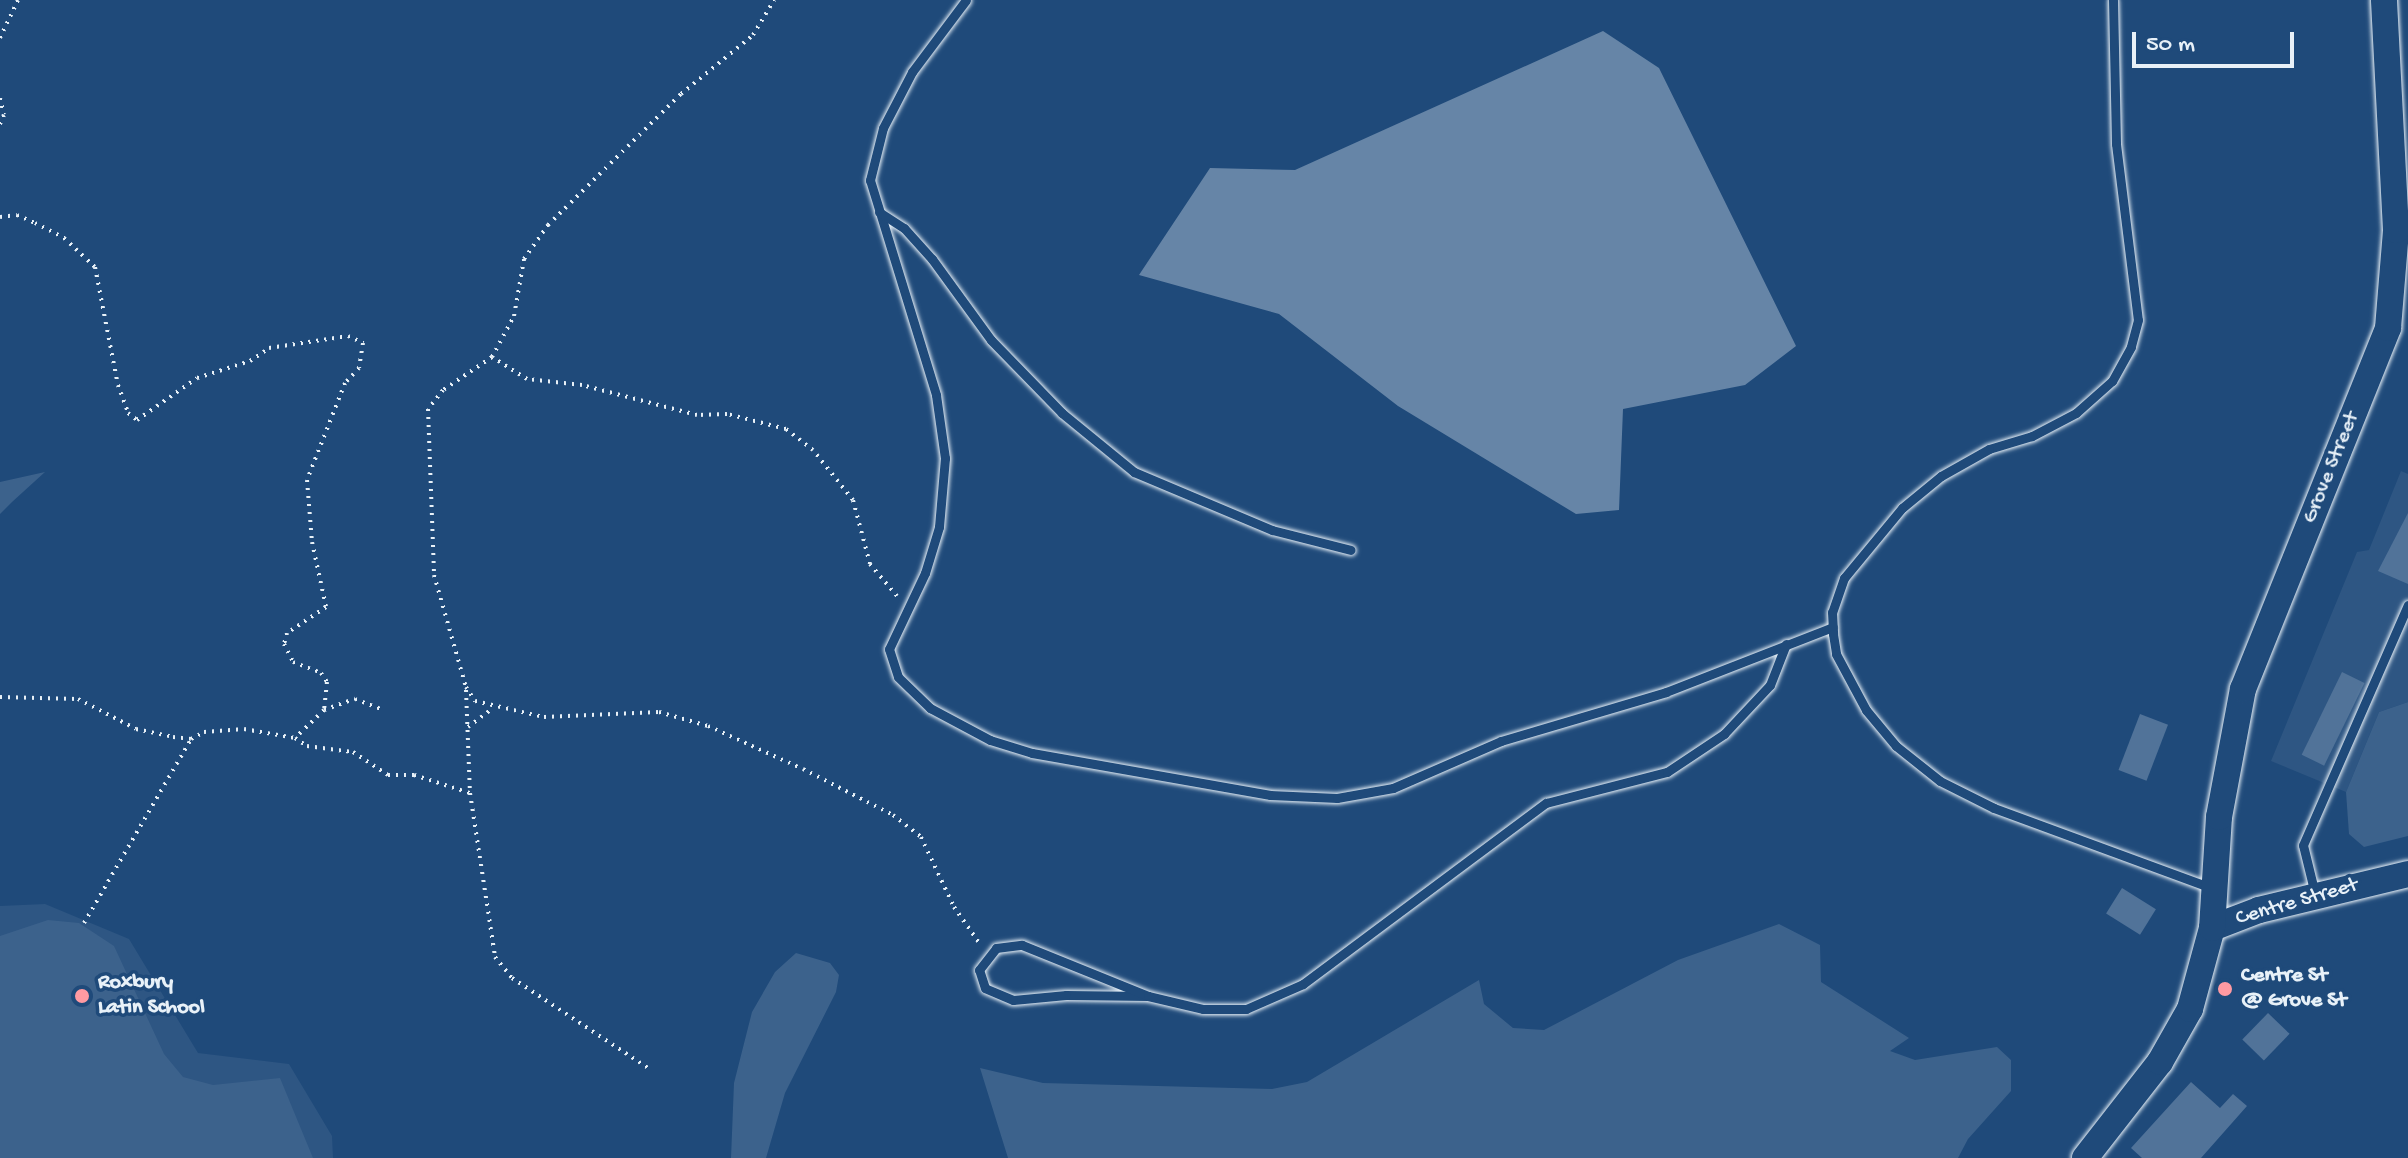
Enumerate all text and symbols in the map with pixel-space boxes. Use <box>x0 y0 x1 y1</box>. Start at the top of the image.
scale bar <box>2136 16 2298 66</box>
text: 50 m <box>2146 31 2195 60</box>
street label: Grove Street <box>2298 408 2366 528</box>
street label: Centre Street <box>2233 873 2361 933</box>
place label: Centre St @ Grove St <box>2241 963 2346 1014</box>
place label: Roxbury Latin School <box>98 970 205 1022</box>
marker: Centre St @ Grove St <box>2216 980 2234 998</box>
marker: Roxbury Latin School <box>73 987 91 1005</box>

